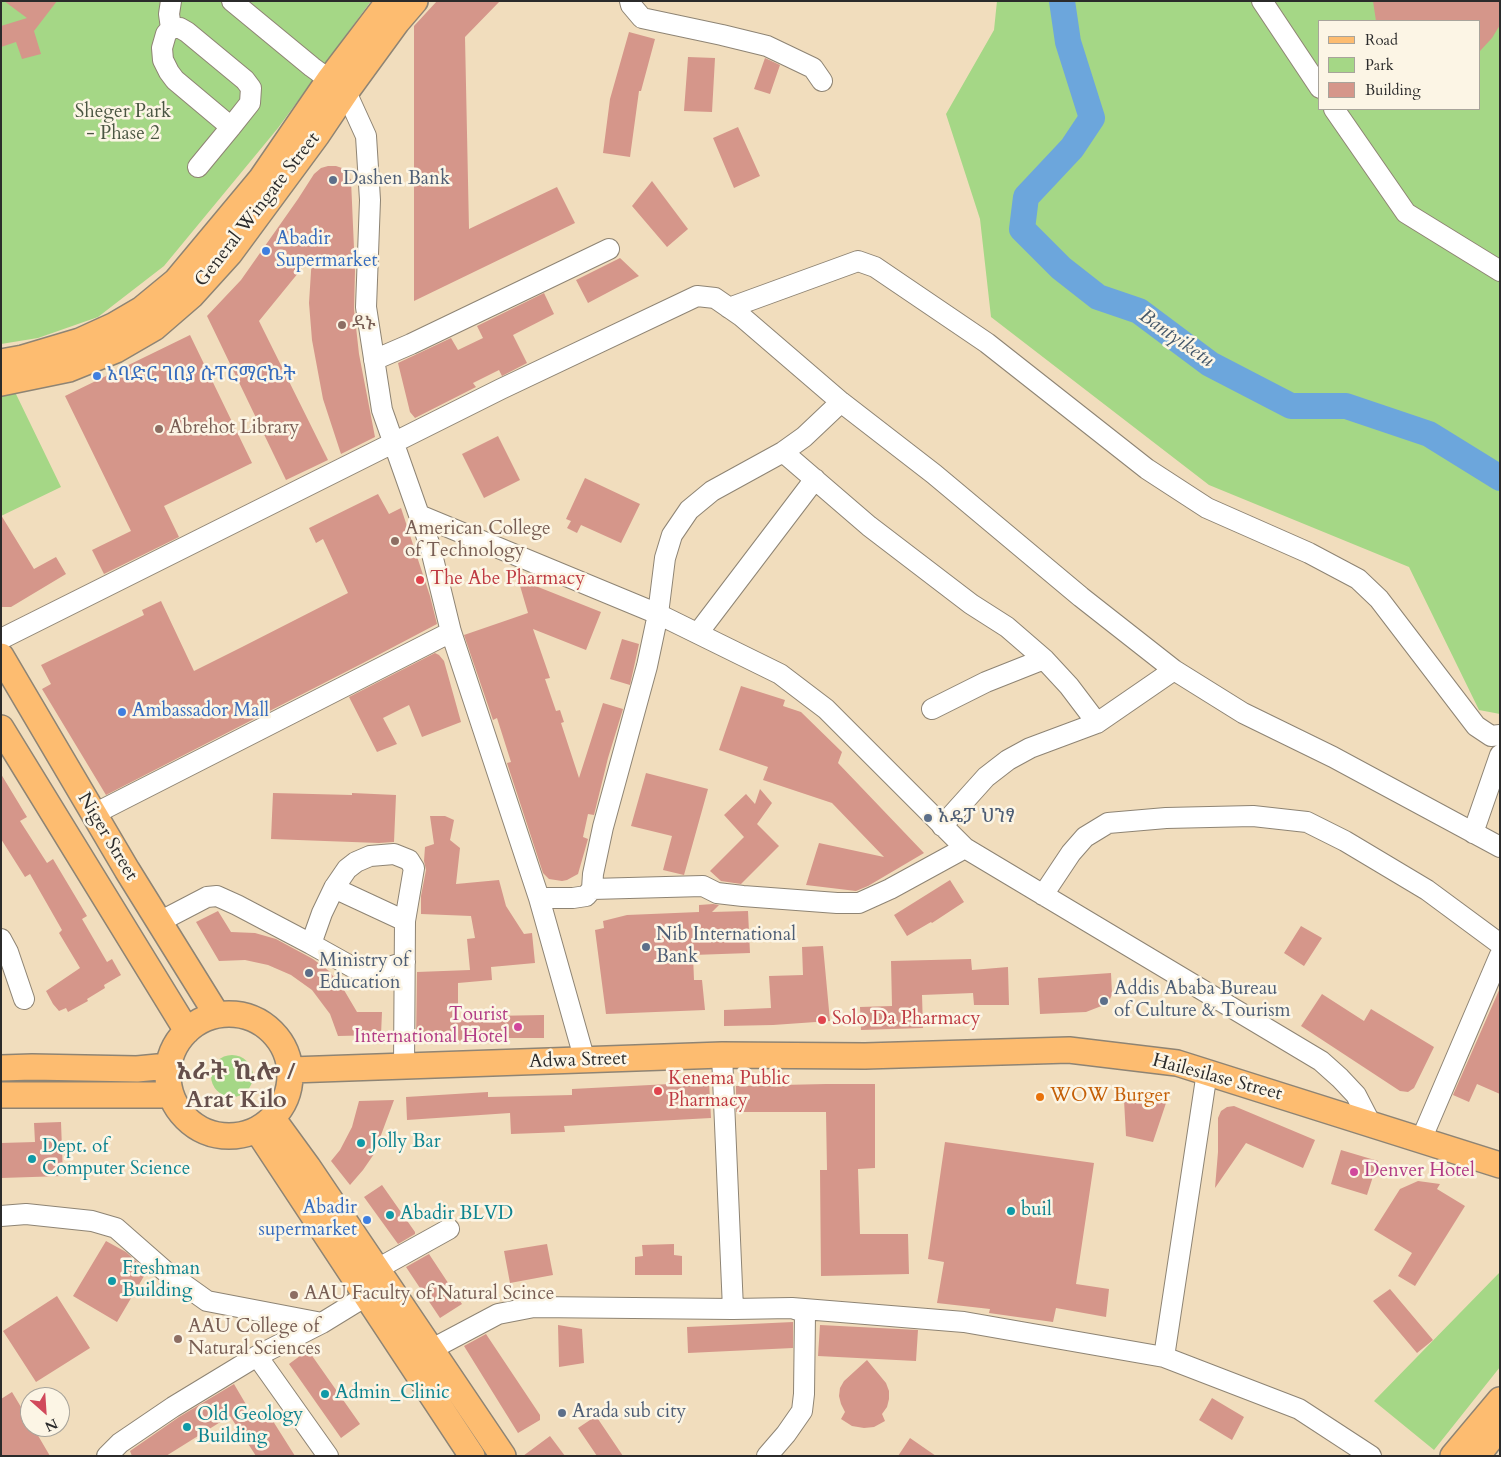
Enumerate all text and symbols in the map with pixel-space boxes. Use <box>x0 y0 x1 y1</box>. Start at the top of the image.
legend <box>1318 20 1481 110</box>
text: Road <box>1365 30 1398 50</box>
text: Park <box>1365 55 1394 75</box>
text: Building <box>1365 80 1421 100</box>
park label: Sheger Park - Phase 2 <box>75 102 171 146</box>
street label: General Wingate Street <box>191 128 325 292</box>
place label: Dashen Bank <box>343 169 450 191</box>
marker: Dashen Bank <box>327 174 339 186</box>
place label: Abadir Supermarket <box>276 229 378 273</box>
marker: Abadir Supermarket <box>260 245 272 257</box>
water label: Bantyiketu <box>1134 305 1218 373</box>
place label: ዳኑ <box>352 314 376 336</box>
marker: ዳኑ <box>336 319 348 331</box>
place label: አባድር ገበያ ሱፐርማርኬት <box>107 365 296 387</box>
marker: አባድር ገበያ ሱፐርማርኬት <box>91 370 103 382</box>
place label: Abrehot Library <box>169 418 299 440</box>
marker: Abrehot Library <box>153 423 165 435</box>
place label: American College of Technology <box>405 519 551 563</box>
marker: American College of Technology <box>389 535 401 547</box>
place label: The Abe Pharmacy <box>430 569 585 591</box>
marker: The Abe Pharmacy <box>414 574 426 586</box>
place label: Ambassador Mall <box>132 701 269 723</box>
marker: Ambassador Mall <box>116 706 128 718</box>
street label: Niger Street <box>72 789 142 885</box>
place label: አዴፓ ህንፃ <box>938 807 1015 829</box>
marker: አዴፓ ህንፃ <box>922 812 934 824</box>
place label: Nib International Bank <box>656 925 796 969</box>
marker: Nib International Bank <box>640 941 652 953</box>
place label: Ministry of Education <box>319 951 409 995</box>
marker: Ministry of Education <box>303 967 315 979</box>
place label: Addis Ababa Bureau of Culture & Tourism <box>1114 979 1291 1023</box>
marker: Addis Ababa Bureau of Culture & Tourism <box>1098 995 1110 1007</box>
place label: Tourist International Hotel <box>354 1005 508 1049</box>
place label: Solo Da Pharmacy <box>832 1009 981 1031</box>
marker: Solo Da Pharmacy <box>816 1014 828 1026</box>
marker: Tourist International Hotel <box>512 1021 524 1033</box>
street label: Adwa Street <box>529 1048 627 1074</box>
street label: Hailesilase Street <box>1150 1050 1284 1106</box>
district label: አራት ኪሎ / Arat Kilo <box>177 1059 295 1115</box>
place label: Kenema Public Pharmacy <box>668 1069 790 1113</box>
marker: Kenema Public Pharmacy <box>652 1085 664 1097</box>
place label: WOW Burger <box>1050 1086 1170 1108</box>
marker: WOW Burger <box>1034 1091 1046 1103</box>
place label: Jolly Bar <box>371 1132 441 1154</box>
place label: Dept. of Computer Science <box>42 1137 190 1181</box>
marker: Jolly Bar <box>355 1137 367 1149</box>
marker: Dept. of Computer Science <box>26 1153 38 1165</box>
place label: Denver Hotel <box>1364 1161 1475 1183</box>
marker: Denver Hotel <box>1348 1166 1360 1178</box>
place label: Abadir supermarket <box>259 1198 357 1242</box>
place label: buil <box>1021 1200 1052 1222</box>
place label: Abadir BLVD <box>400 1204 513 1226</box>
marker: buil <box>1005 1205 1017 1217</box>
marker: Abadir BLVD <box>384 1209 396 1221</box>
marker: Abadir supermarket <box>361 1214 373 1226</box>
place label: Freshman Building <box>122 1259 200 1303</box>
marker: Freshman Building <box>106 1275 118 1287</box>
place label: AAU Faculty of Natural Scince <box>304 1284 554 1306</box>
marker: AAU Faculty of Natural Scince <box>288 1289 300 1301</box>
place label: AAU College of Natural Sciences <box>188 1317 321 1361</box>
marker: AAU College of Natural Sciences <box>172 1333 184 1345</box>
place label: Admin_Clinic <box>335 1383 450 1405</box>
north arrow <box>20 1387 70 1437</box>
marker: Admin_Clinic <box>319 1388 331 1400</box>
place label: Arada sub city <box>572 1402 686 1424</box>
place label: Old Geology Building <box>197 1405 303 1449</box>
marker: Arada sub city <box>556 1407 568 1419</box>
text: N <box>42 1414 61 1436</box>
marker: Old Geology Building <box>181 1421 193 1433</box>

